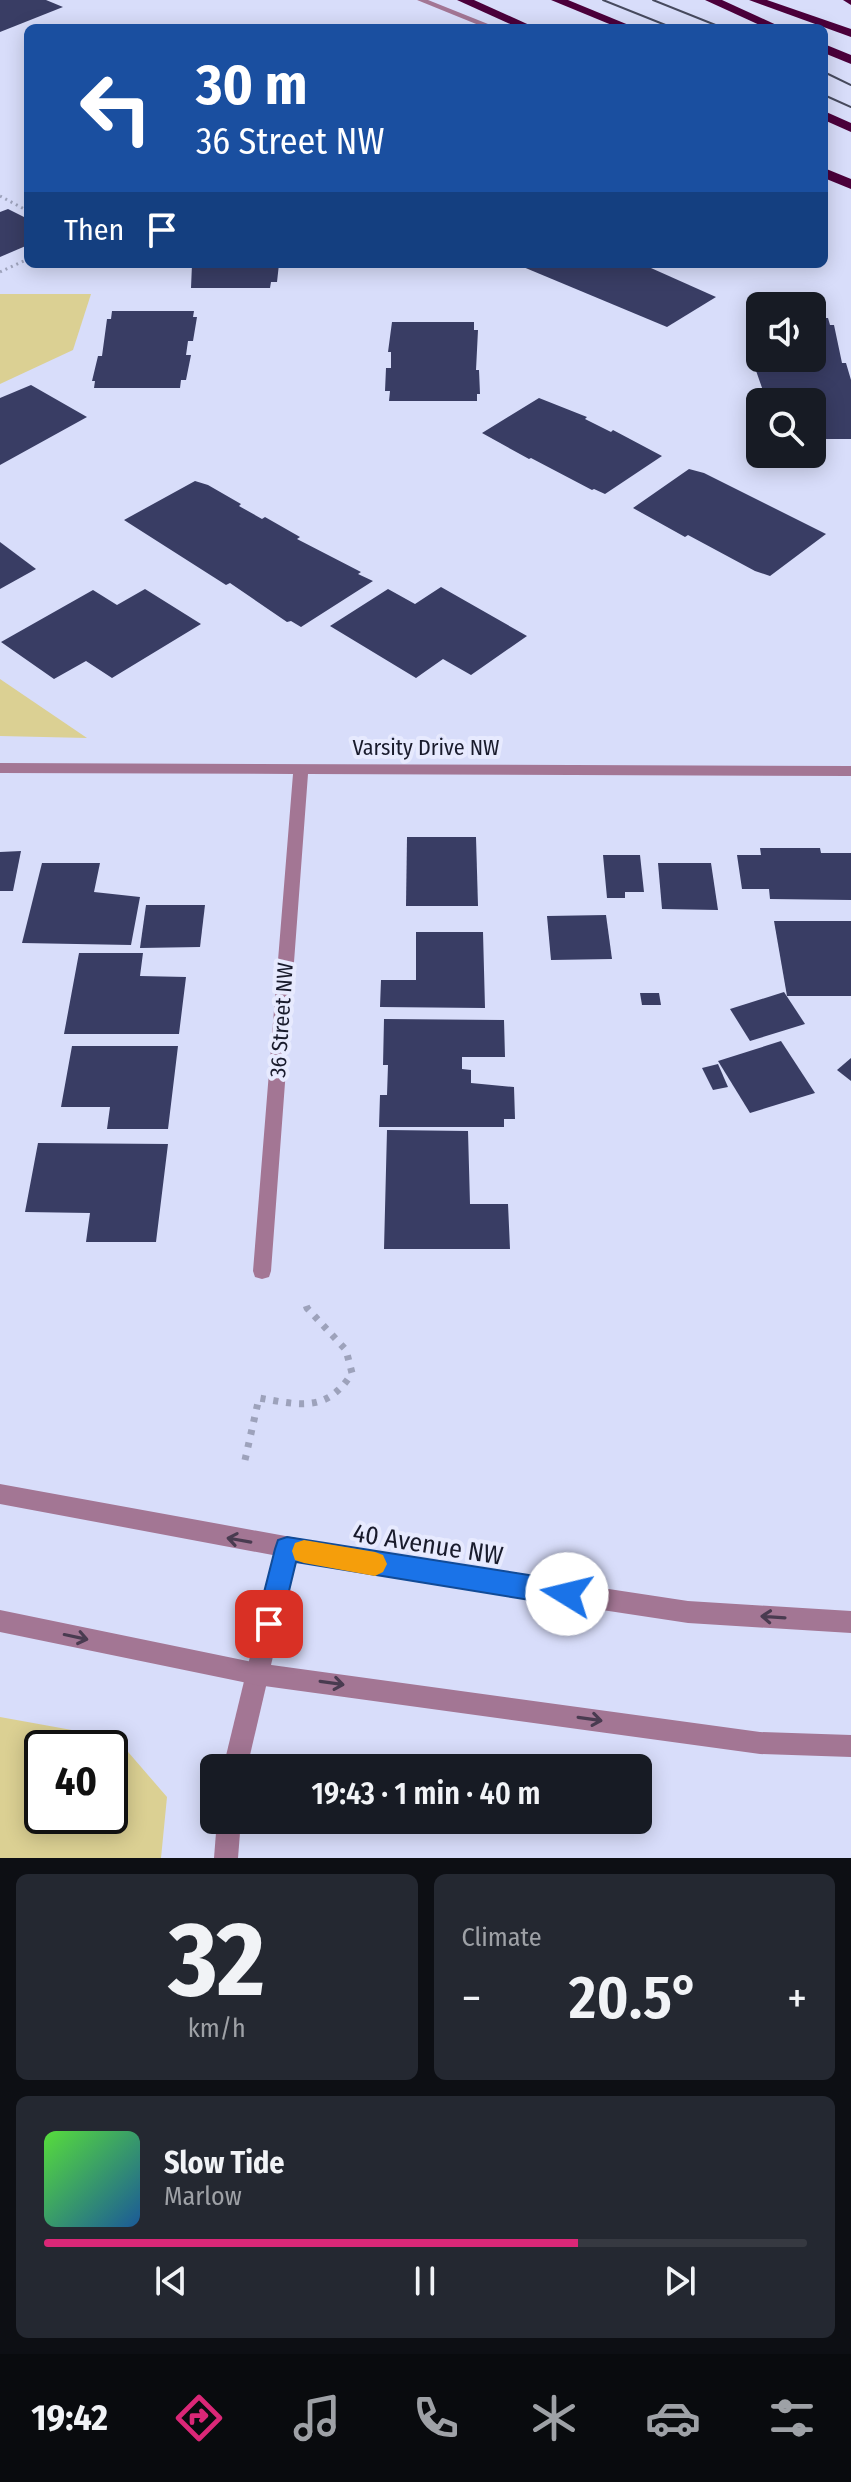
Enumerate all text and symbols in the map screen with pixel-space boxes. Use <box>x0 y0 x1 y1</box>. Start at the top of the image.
text: 30 m <box>196 52 307 119</box>
icon: left <box>64 56 168 160</box>
text: 36 Street NW <box>196 120 384 164</box>
icon: arrive <box>140 208 184 252</box>
text: Then <box>64 212 124 248</box>
map controls <box>746 292 826 468</box>
button: sound <box>746 292 826 372</box>
button: search <box>746 388 826 468</box>
street label: Varsity Drive NW <box>352 734 500 761</box>
street label: 36 Street NW <box>264 962 299 1078</box>
street label: 40 Avenue NW <box>351 1517 505 1572</box>
one-way arrow <box>227 1531 252 1546</box>
position arrow <box>525 1552 609 1636</box>
pin <box>235 1590 303 1658</box>
icon: arrive <box>247 1602 291 1646</box>
one-way arrow <box>760 1609 787 1624</box>
one-way arrow <box>63 1630 89 1645</box>
one-way arrow <box>318 1676 345 1691</box>
one-way arrow <box>576 1712 602 1727</box>
speed limit sign: 40 <box>24 1730 128 1834</box>
text: 19:43 · 1 min · 40 m <box>312 1776 540 1812</box>
text: 32 <box>168 1898 265 2023</box>
text: Climate <box>462 1922 542 1953</box>
text: 20.5° <box>569 1962 699 2034</box>
text: − <box>462 1972 481 2025</box>
text: + <box>787 1972 807 2025</box>
text: km/h <box>188 2013 246 2044</box>
text: Slow Tide <box>164 2145 285 2181</box>
text: Marlow <box>164 2181 242 2212</box>
icon: previous <box>149 2259 193 2303</box>
icon: pause <box>403 2259 447 2303</box>
icon: next <box>658 2259 702 2303</box>
icon: directions <box>171 2390 227 2446</box>
icon: music <box>289 2390 345 2446</box>
icon: phone <box>408 2390 464 2446</box>
icon: climate <box>526 2390 582 2446</box>
icon: car <box>645 2390 701 2446</box>
icon: filters <box>764 2390 820 2446</box>
text: 19:42 <box>31 2396 108 2440</box>

